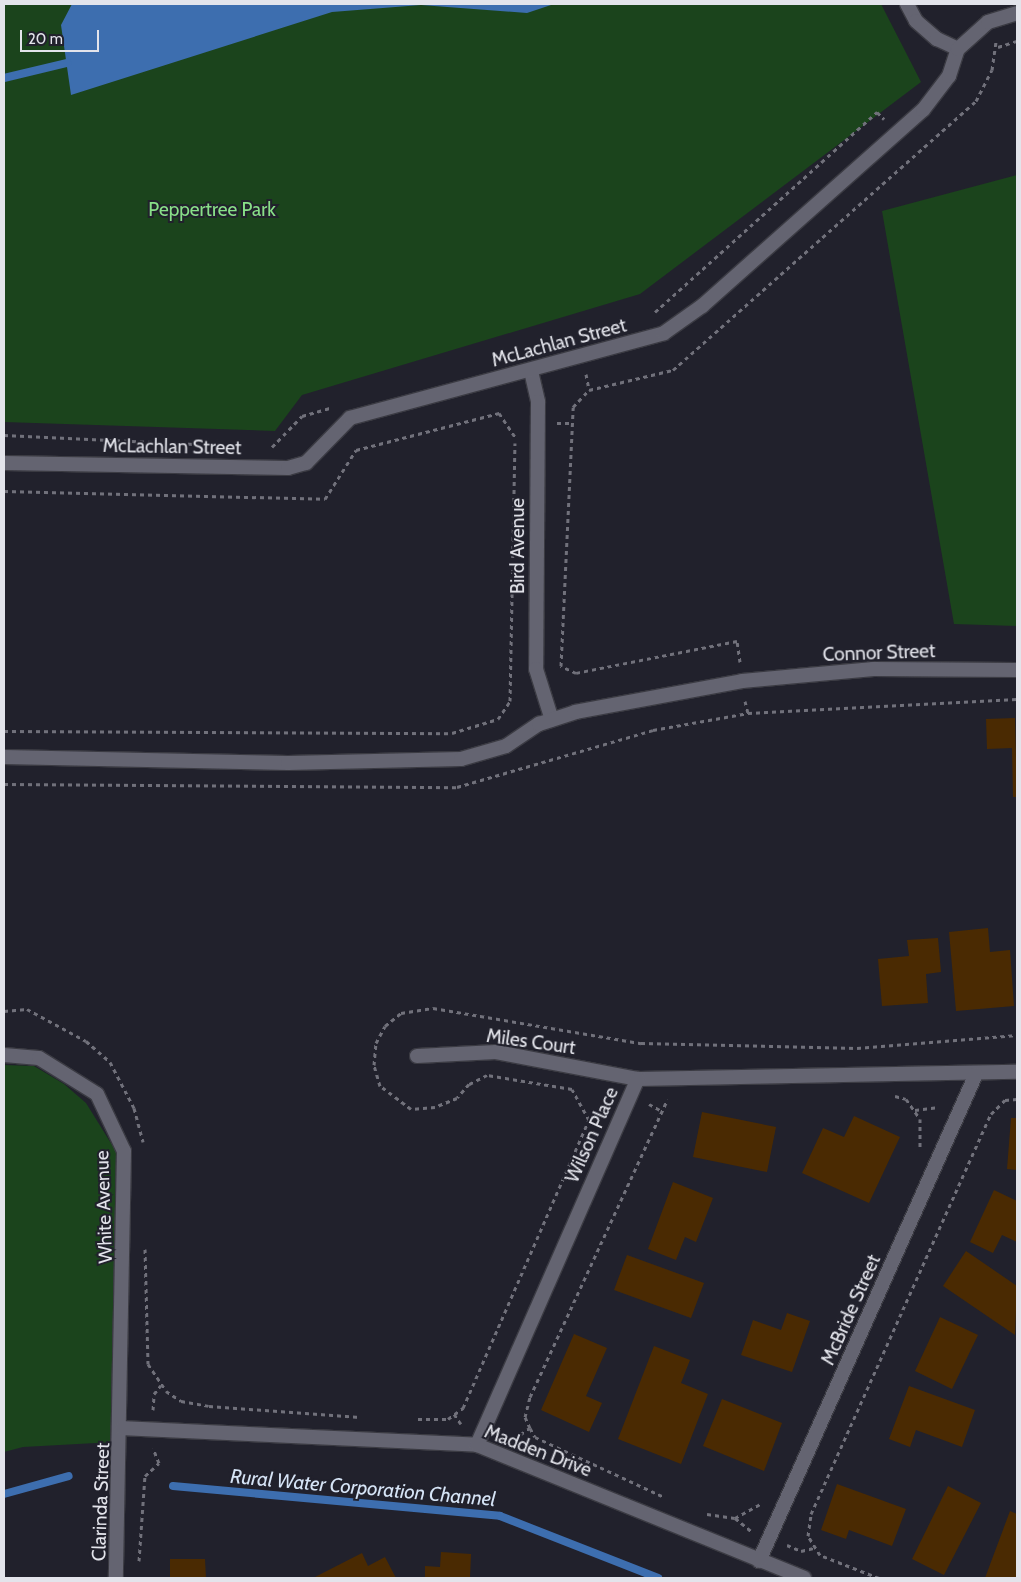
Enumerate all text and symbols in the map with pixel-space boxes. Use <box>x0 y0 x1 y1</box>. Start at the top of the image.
scale bar <box>22 20 101 52</box>
text: 20 m <box>28 30 63 48</box>
park label: Peppertree Park <box>148 199 276 221</box>
street label: McLachlan Street <box>489 314 629 372</box>
street label: McLachlan Street <box>103 434 241 460</box>
street label: Bird Avenue <box>507 498 529 594</box>
street label: Connor Street <box>822 640 936 666</box>
street label: Miles Court <box>485 1024 577 1060</box>
street label: Wilson Place <box>561 1084 623 1186</box>
street label: White Avenue <box>91 1150 117 1264</box>
street label: McBride Street <box>817 1251 885 1369</box>
street label: Madden Drive <box>481 1420 595 1482</box>
street label: Clarinda Street <box>88 1442 114 1562</box>
water label: Rural Water Corporation Channel <box>229 1464 497 1512</box>

